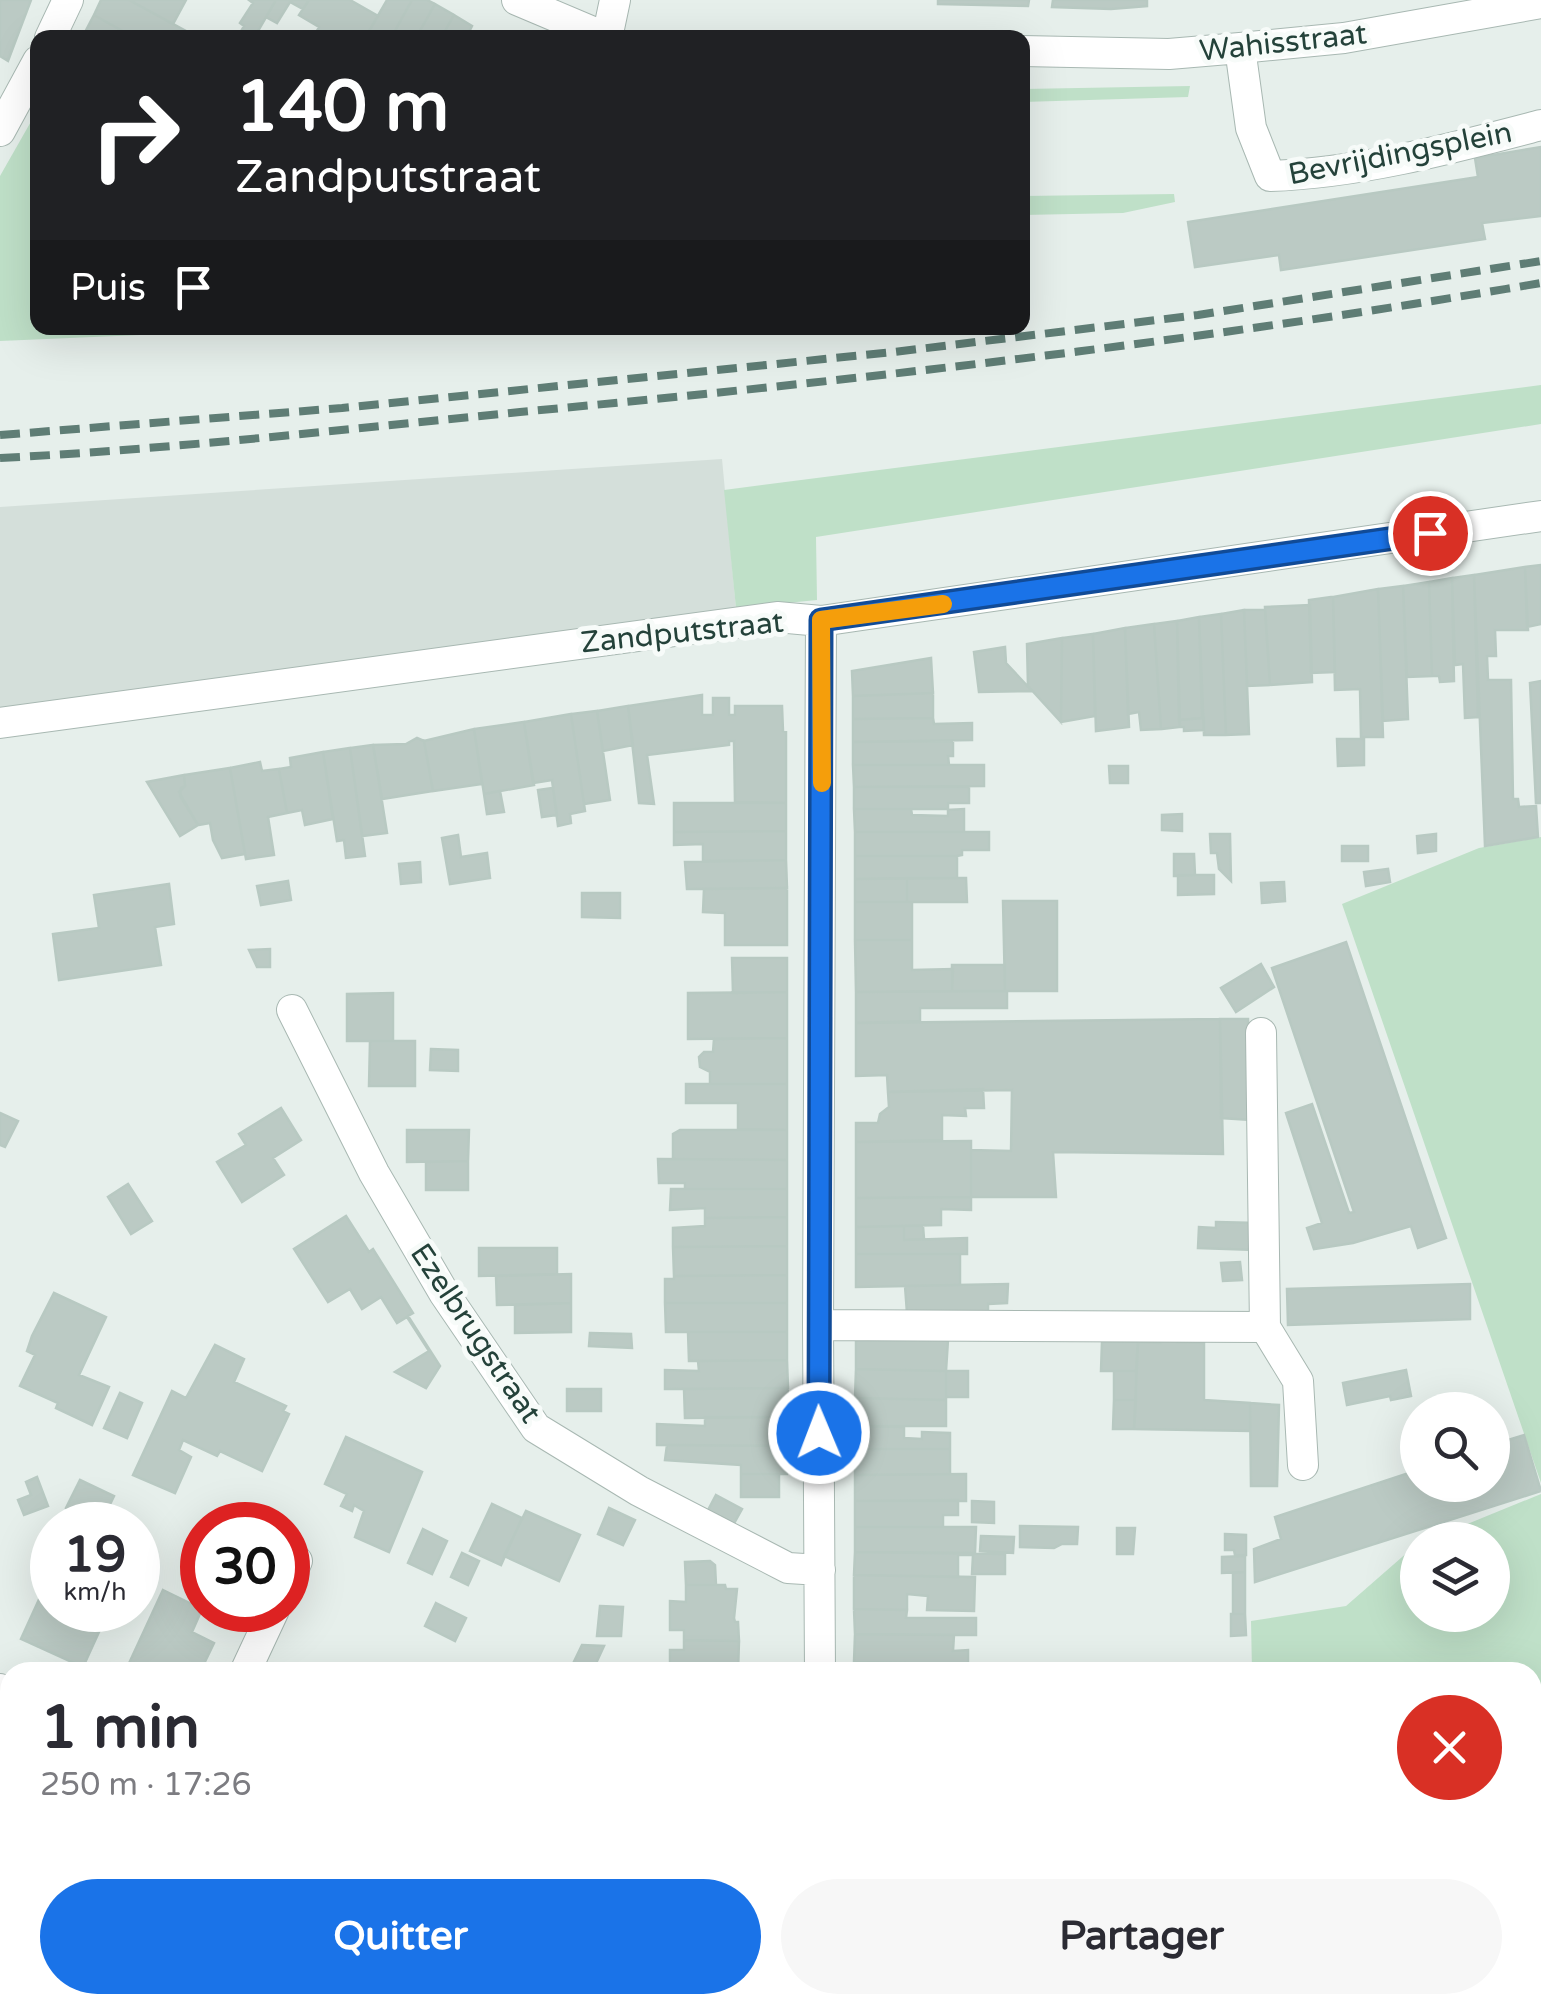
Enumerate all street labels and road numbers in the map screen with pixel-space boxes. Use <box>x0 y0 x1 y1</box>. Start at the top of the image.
street label: Wahisstraat <box>1197 15 1369 70</box>
street label: Bevrijdingsplein <box>1285 114 1515 193</box>
street label: Zandputstraat <box>579 603 785 662</box>
street label: Ezelbrugstraat <box>402 1237 549 1430</box>

